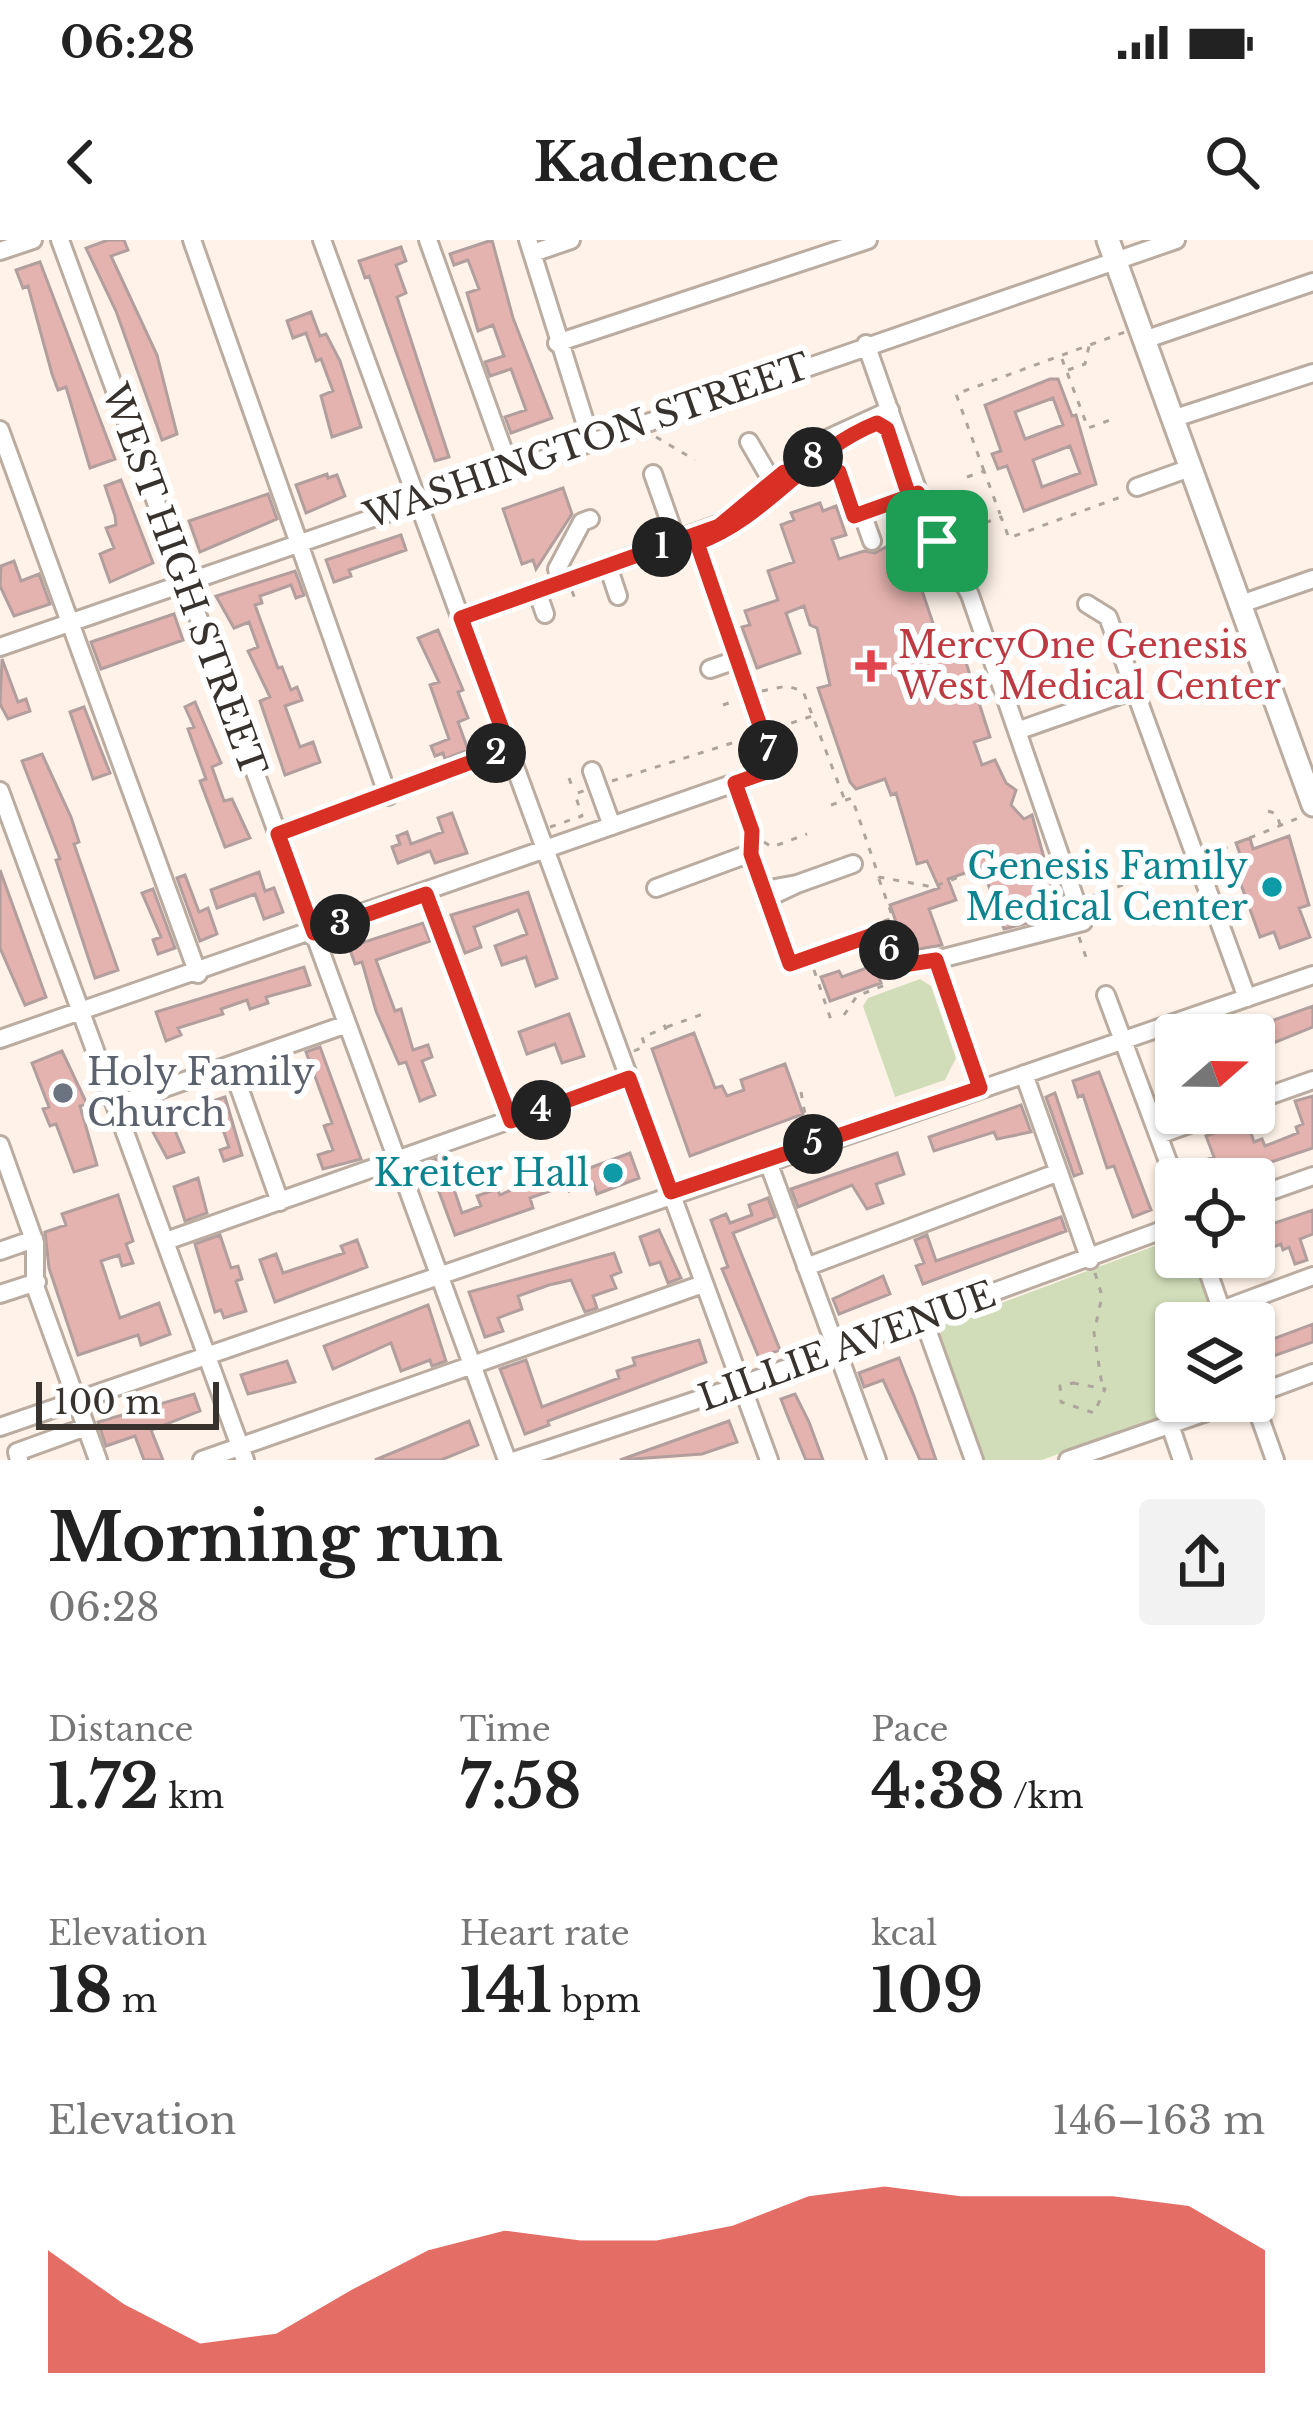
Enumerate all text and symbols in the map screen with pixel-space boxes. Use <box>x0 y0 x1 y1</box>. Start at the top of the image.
text: 06:28 <box>60 14 195 70</box>
icon: back <box>48 129 114 195</box>
text: Kadence <box>534 129 779 196</box>
icon: search <box>1199 129 1265 195</box>
street label: WASHINGTON STREET <box>357 343 816 539</box>
street label: WEST HIGH STREET <box>92 377 276 782</box>
pin: 8 <box>783 427 843 487</box>
text: 8 <box>803 436 823 477</box>
pin <box>886 490 988 592</box>
icon: arrive <box>904 508 970 574</box>
pin: 1 <box>632 517 692 577</box>
text: 1 <box>655 526 669 567</box>
place label: MercyOne Genesis West Medical Center <box>897 623 1281 709</box>
marker: MercyOne Genesis West Medical Center <box>855 650 887 682</box>
pin: 7 <box>738 720 798 780</box>
pin: 2 <box>466 723 526 783</box>
text: 7 <box>759 729 777 770</box>
text: 2 <box>485 732 507 773</box>
place label: Genesis Family Medical Center <box>965 844 1248 930</box>
marker: Genesis Family Medical Center <box>1259 874 1285 900</box>
pin: 3 <box>310 894 370 954</box>
text: 3 <box>329 903 351 944</box>
pin: 6 <box>859 920 919 980</box>
text: 6 <box>878 929 900 970</box>
north arrow <box>1155 1014 1275 1134</box>
map controls <box>1155 1014 1275 1422</box>
place label: Holy Family Church <box>87 1050 315 1136</box>
marker: Holy Family Church <box>50 1080 76 1106</box>
pin: 4 <box>511 1080 571 1140</box>
text: 4 <box>530 1089 552 1130</box>
pin: 5 <box>783 1114 843 1174</box>
text: 5 <box>803 1123 823 1164</box>
place label: Kreiter Hall <box>374 1151 589 1196</box>
button: locate <box>1155 1158 1275 1278</box>
marker: Kreiter Hall <box>600 1160 626 1186</box>
street label: LILLIE AVENUE <box>692 1271 1002 1421</box>
button: layers <box>1155 1302 1275 1422</box>
scale bar <box>36 1376 219 1429</box>
text: 100 m <box>54 1382 161 1423</box>
text: Morning run <box>48 1497 503 1579</box>
button: share <box>1139 1499 1265 1625</box>
text: 06:28 <box>48 1583 160 1632</box>
text: Distance <box>48 1709 194 1750</box>
text: Time <box>460 1709 551 1750</box>
text: Pace <box>871 1709 948 1750</box>
text: 1.72 <box>48 1750 159 1824</box>
text: 7:58 <box>460 1750 581 1824</box>
text: 4:38 <box>871 1750 1005 1824</box>
text: km <box>159 1776 224 1817</box>
text: /km <box>1005 1776 1084 1817</box>
text: Elevation <box>48 1913 207 1954</box>
text: Heart rate <box>460 1913 630 1954</box>
text: kcal <box>871 1913 937 1954</box>
text: 18 <box>48 1954 112 2028</box>
text: 141 <box>460 1954 552 2028</box>
text: 109 <box>871 1954 983 2028</box>
text: m <box>112 1980 157 2021</box>
text: bpm <box>552 1980 641 2021</box>
text: Elevation <box>48 2096 236 2145</box>
text: 146–163 m <box>1052 2096 1265 2145</box>

